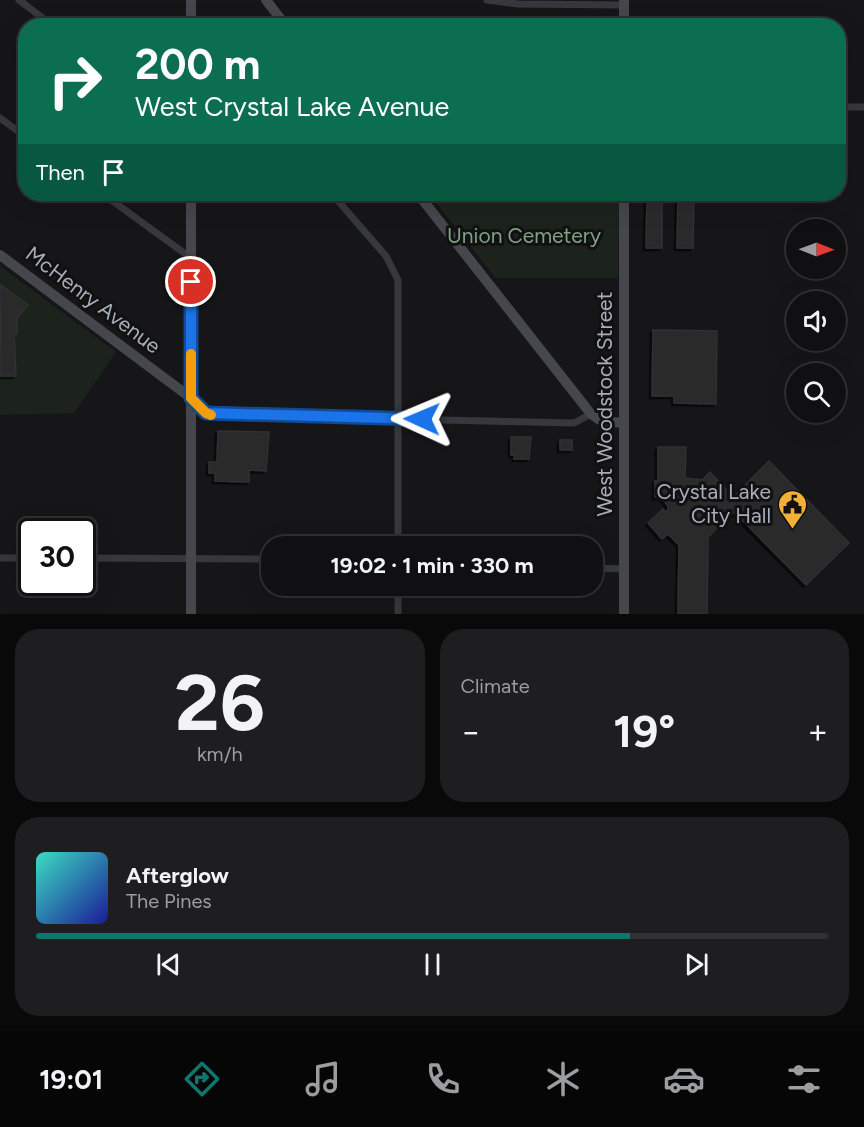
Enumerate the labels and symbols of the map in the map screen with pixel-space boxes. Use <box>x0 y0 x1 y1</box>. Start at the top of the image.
north arrow <box>786 219 846 279</box>
park label: Union Cemetery <box>447 223 601 248</box>
street label: McHenry Avenue <box>21 241 166 358</box>
pin <box>165 256 216 307</box>
street label: West Woodstock Street <box>592 291 617 517</box>
position arrow <box>390 387 454 451</box>
place label: Crystal Lake City Hall <box>656 479 771 528</box>
public building icon: Crystal Lake City Hall <box>776 488 808 530</box>
speed limit sign: 30 <box>18 518 96 596</box>

